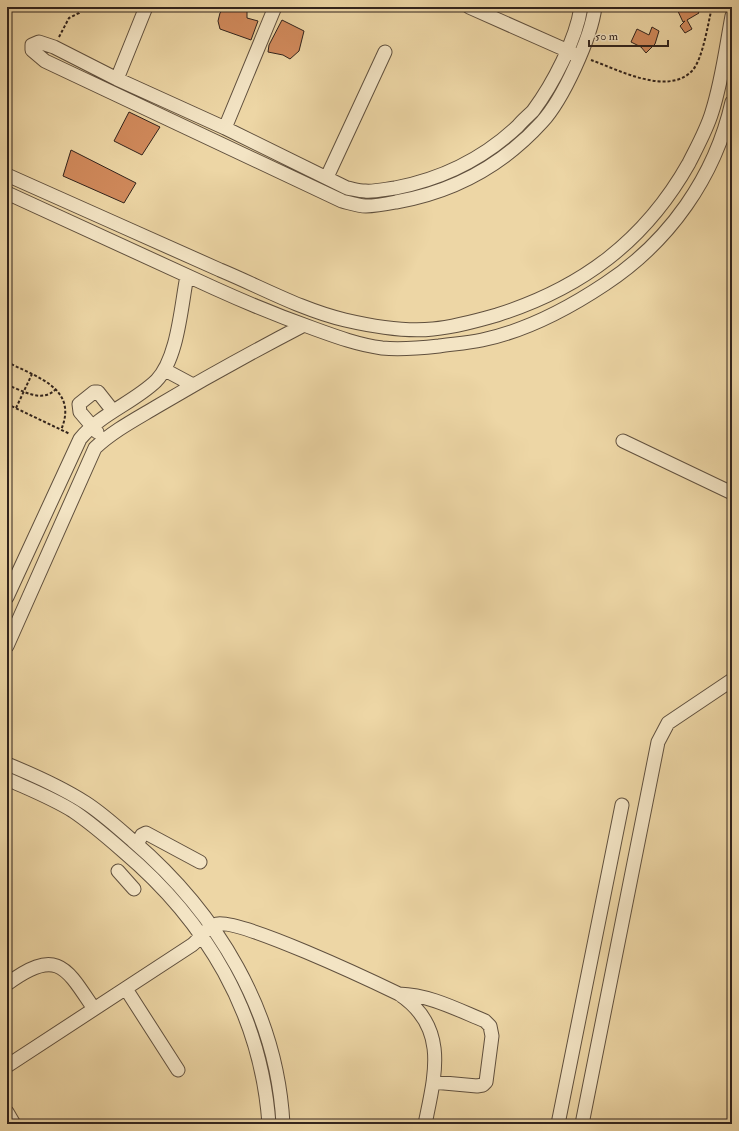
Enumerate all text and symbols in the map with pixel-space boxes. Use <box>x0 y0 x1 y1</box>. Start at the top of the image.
scale bar <box>589 22 668 48</box>
text: 50 m <box>595 29 619 44</box>

